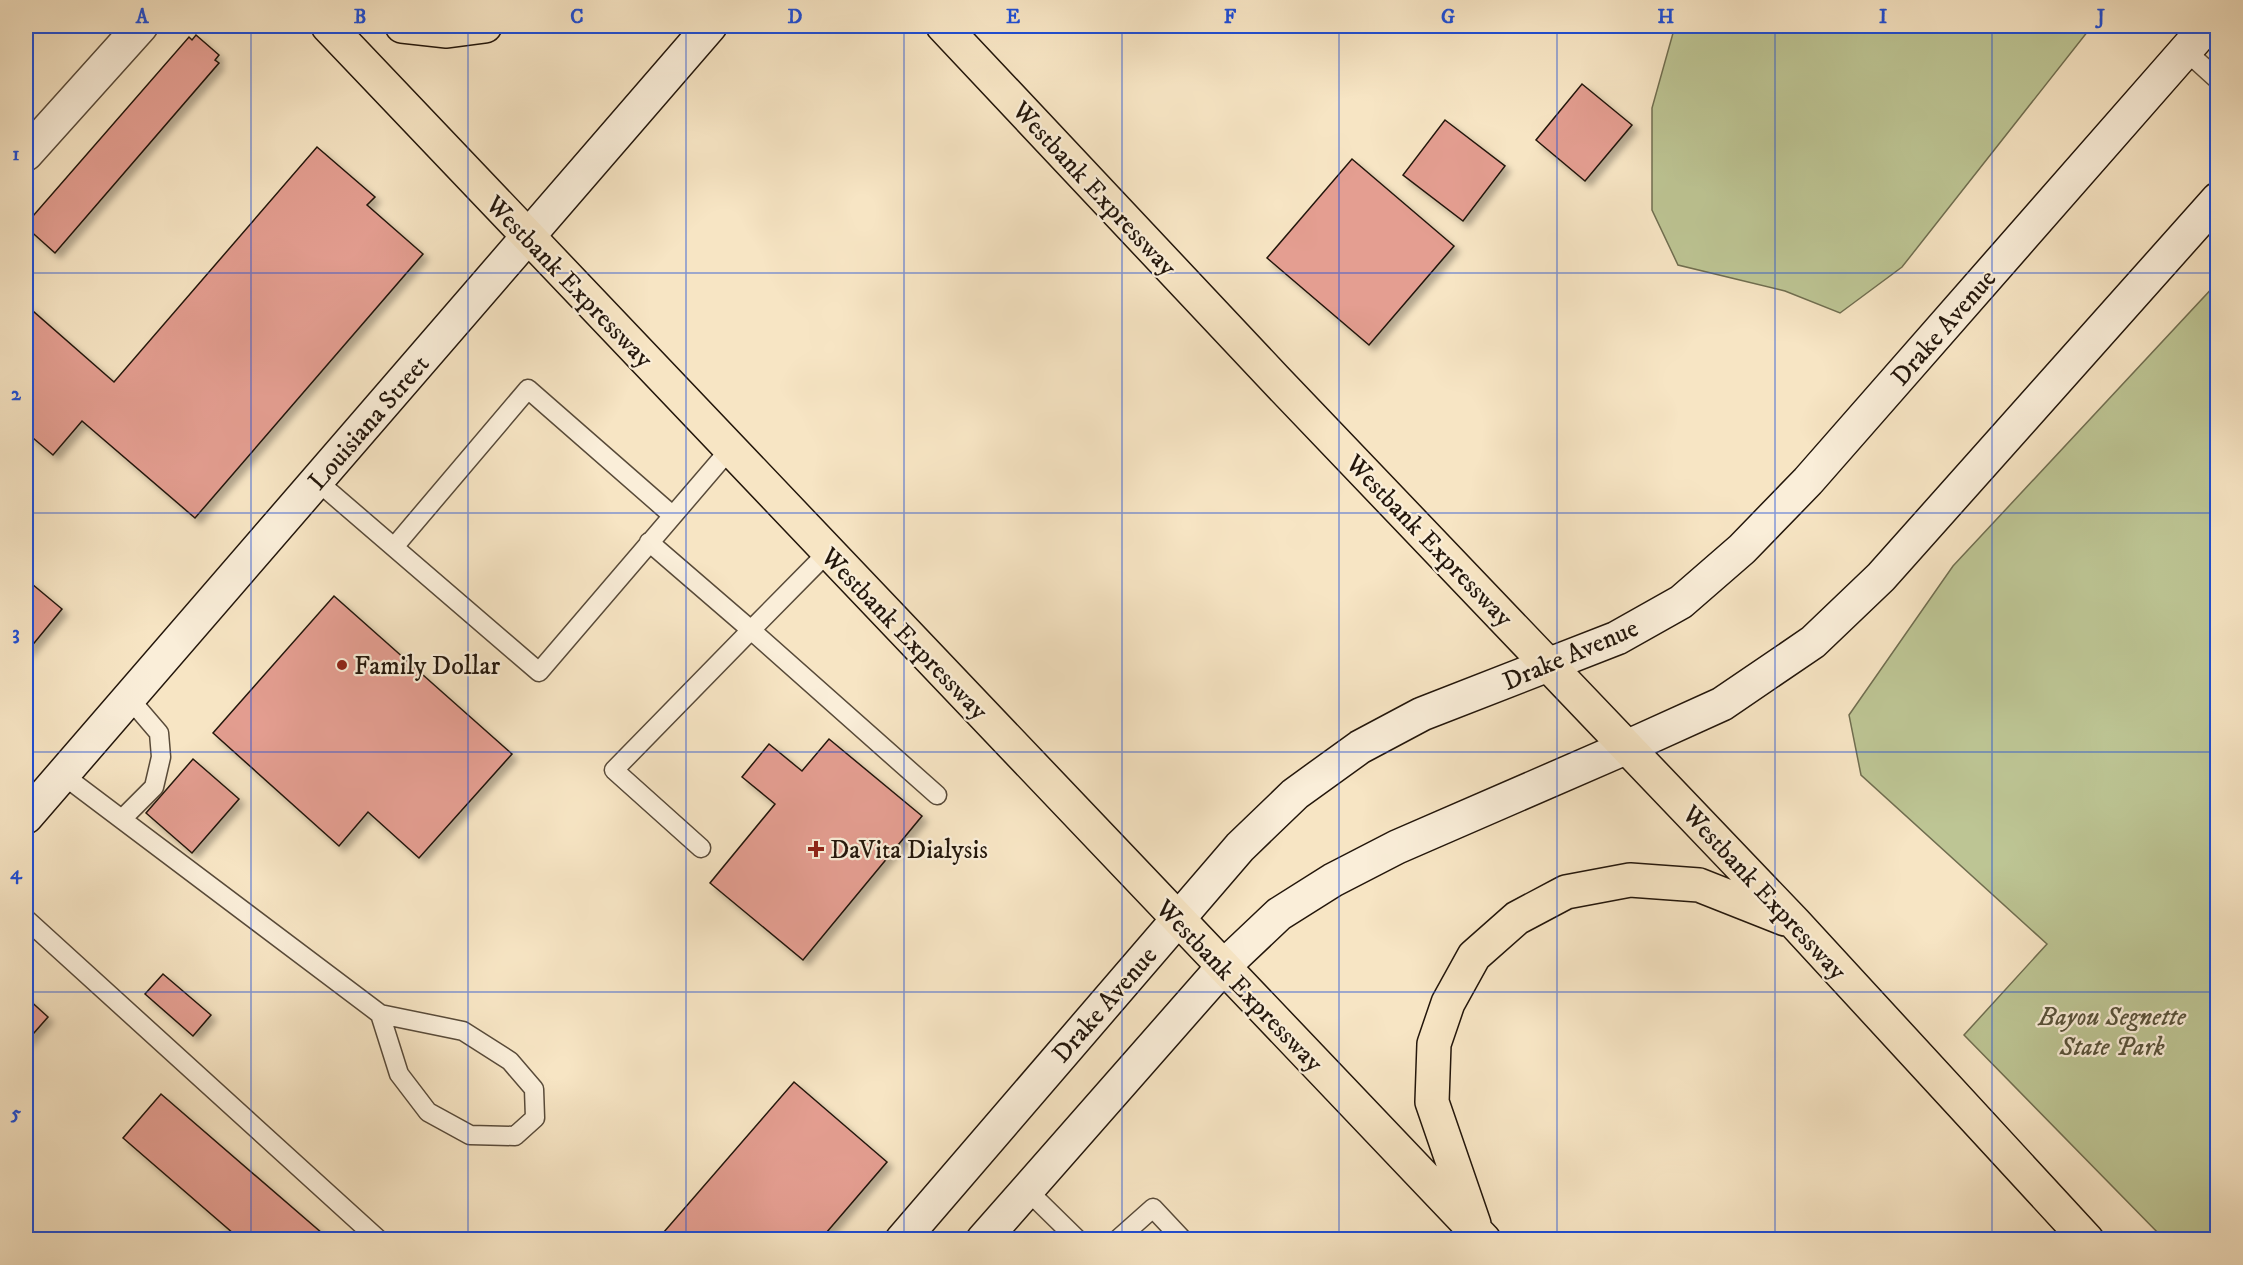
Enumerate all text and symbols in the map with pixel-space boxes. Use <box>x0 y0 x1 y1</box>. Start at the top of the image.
text: A <box>135 5 150 30</box>
text: B <box>354 5 366 30</box>
text: C <box>570 5 584 30</box>
text: D <box>788 5 803 30</box>
text: E <box>1006 5 1020 30</box>
text: F <box>1224 5 1237 30</box>
text: G <box>1441 5 1455 30</box>
text: H <box>1658 5 1675 30</box>
text: I <box>1879 5 1887 30</box>
text: J <box>2095 5 2105 30</box>
street label: Westbank Expressway <box>1004 94 1184 284</box>
text: 1 <box>12 142 20 167</box>
street label: Westbank Expressway <box>477 188 660 376</box>
street label: Drake Avenue <box>1884 263 2004 393</box>
street label: Louisiana Street <box>301 348 437 497</box>
text: 2 <box>11 382 22 407</box>
street label: Westbank Expressway <box>1337 447 1520 635</box>
street label: Westbank Expressway <box>812 540 995 728</box>
street label: Drake Avenue <box>1498 612 1643 699</box>
text: 3 <box>12 621 20 646</box>
place label: Family Dollar <box>354 650 500 683</box>
marker: Family Dollar <box>335 658 349 672</box>
street label: Westbank Expressway <box>1674 798 1854 988</box>
place label: DaVita Dialysis <box>830 834 988 867</box>
marker: DaVita Dialysis <box>807 840 825 858</box>
text: 4 <box>10 861 23 886</box>
street label: Westbank Expressway <box>1147 892 1330 1080</box>
street label: Drake Avenue <box>1045 940 1165 1070</box>
park label: Bayou Segnette State Park <box>2037 1001 2187 1064</box>
text: 5 <box>10 1101 21 1126</box>

